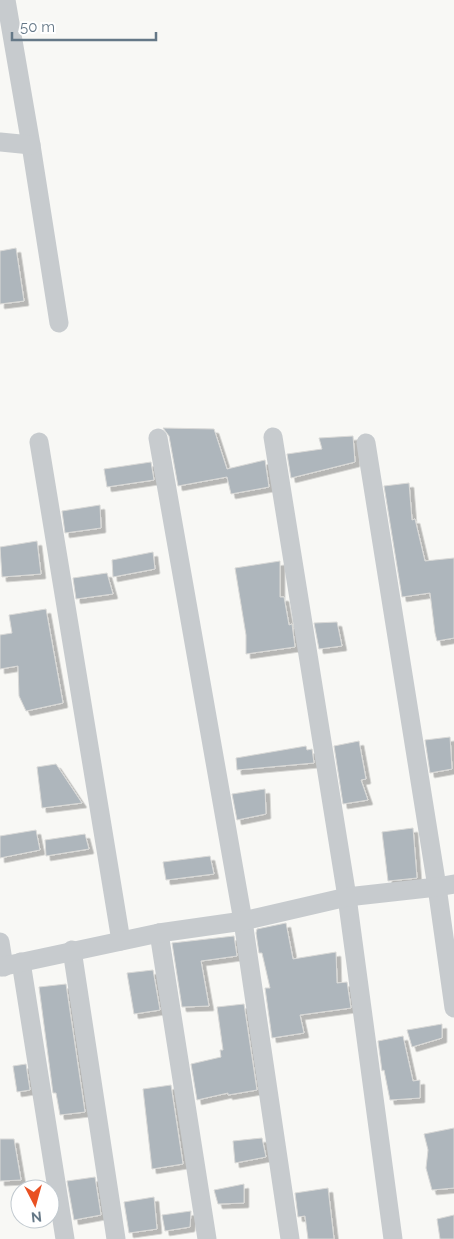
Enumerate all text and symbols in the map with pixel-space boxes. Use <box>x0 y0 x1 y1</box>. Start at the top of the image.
scale bar <box>12 10 156 42</box>
text: 50 m <box>20 18 55 36</box>
north arrow <box>10 1179 60 1229</box>
text: N <box>30 1208 43 1225</box>

